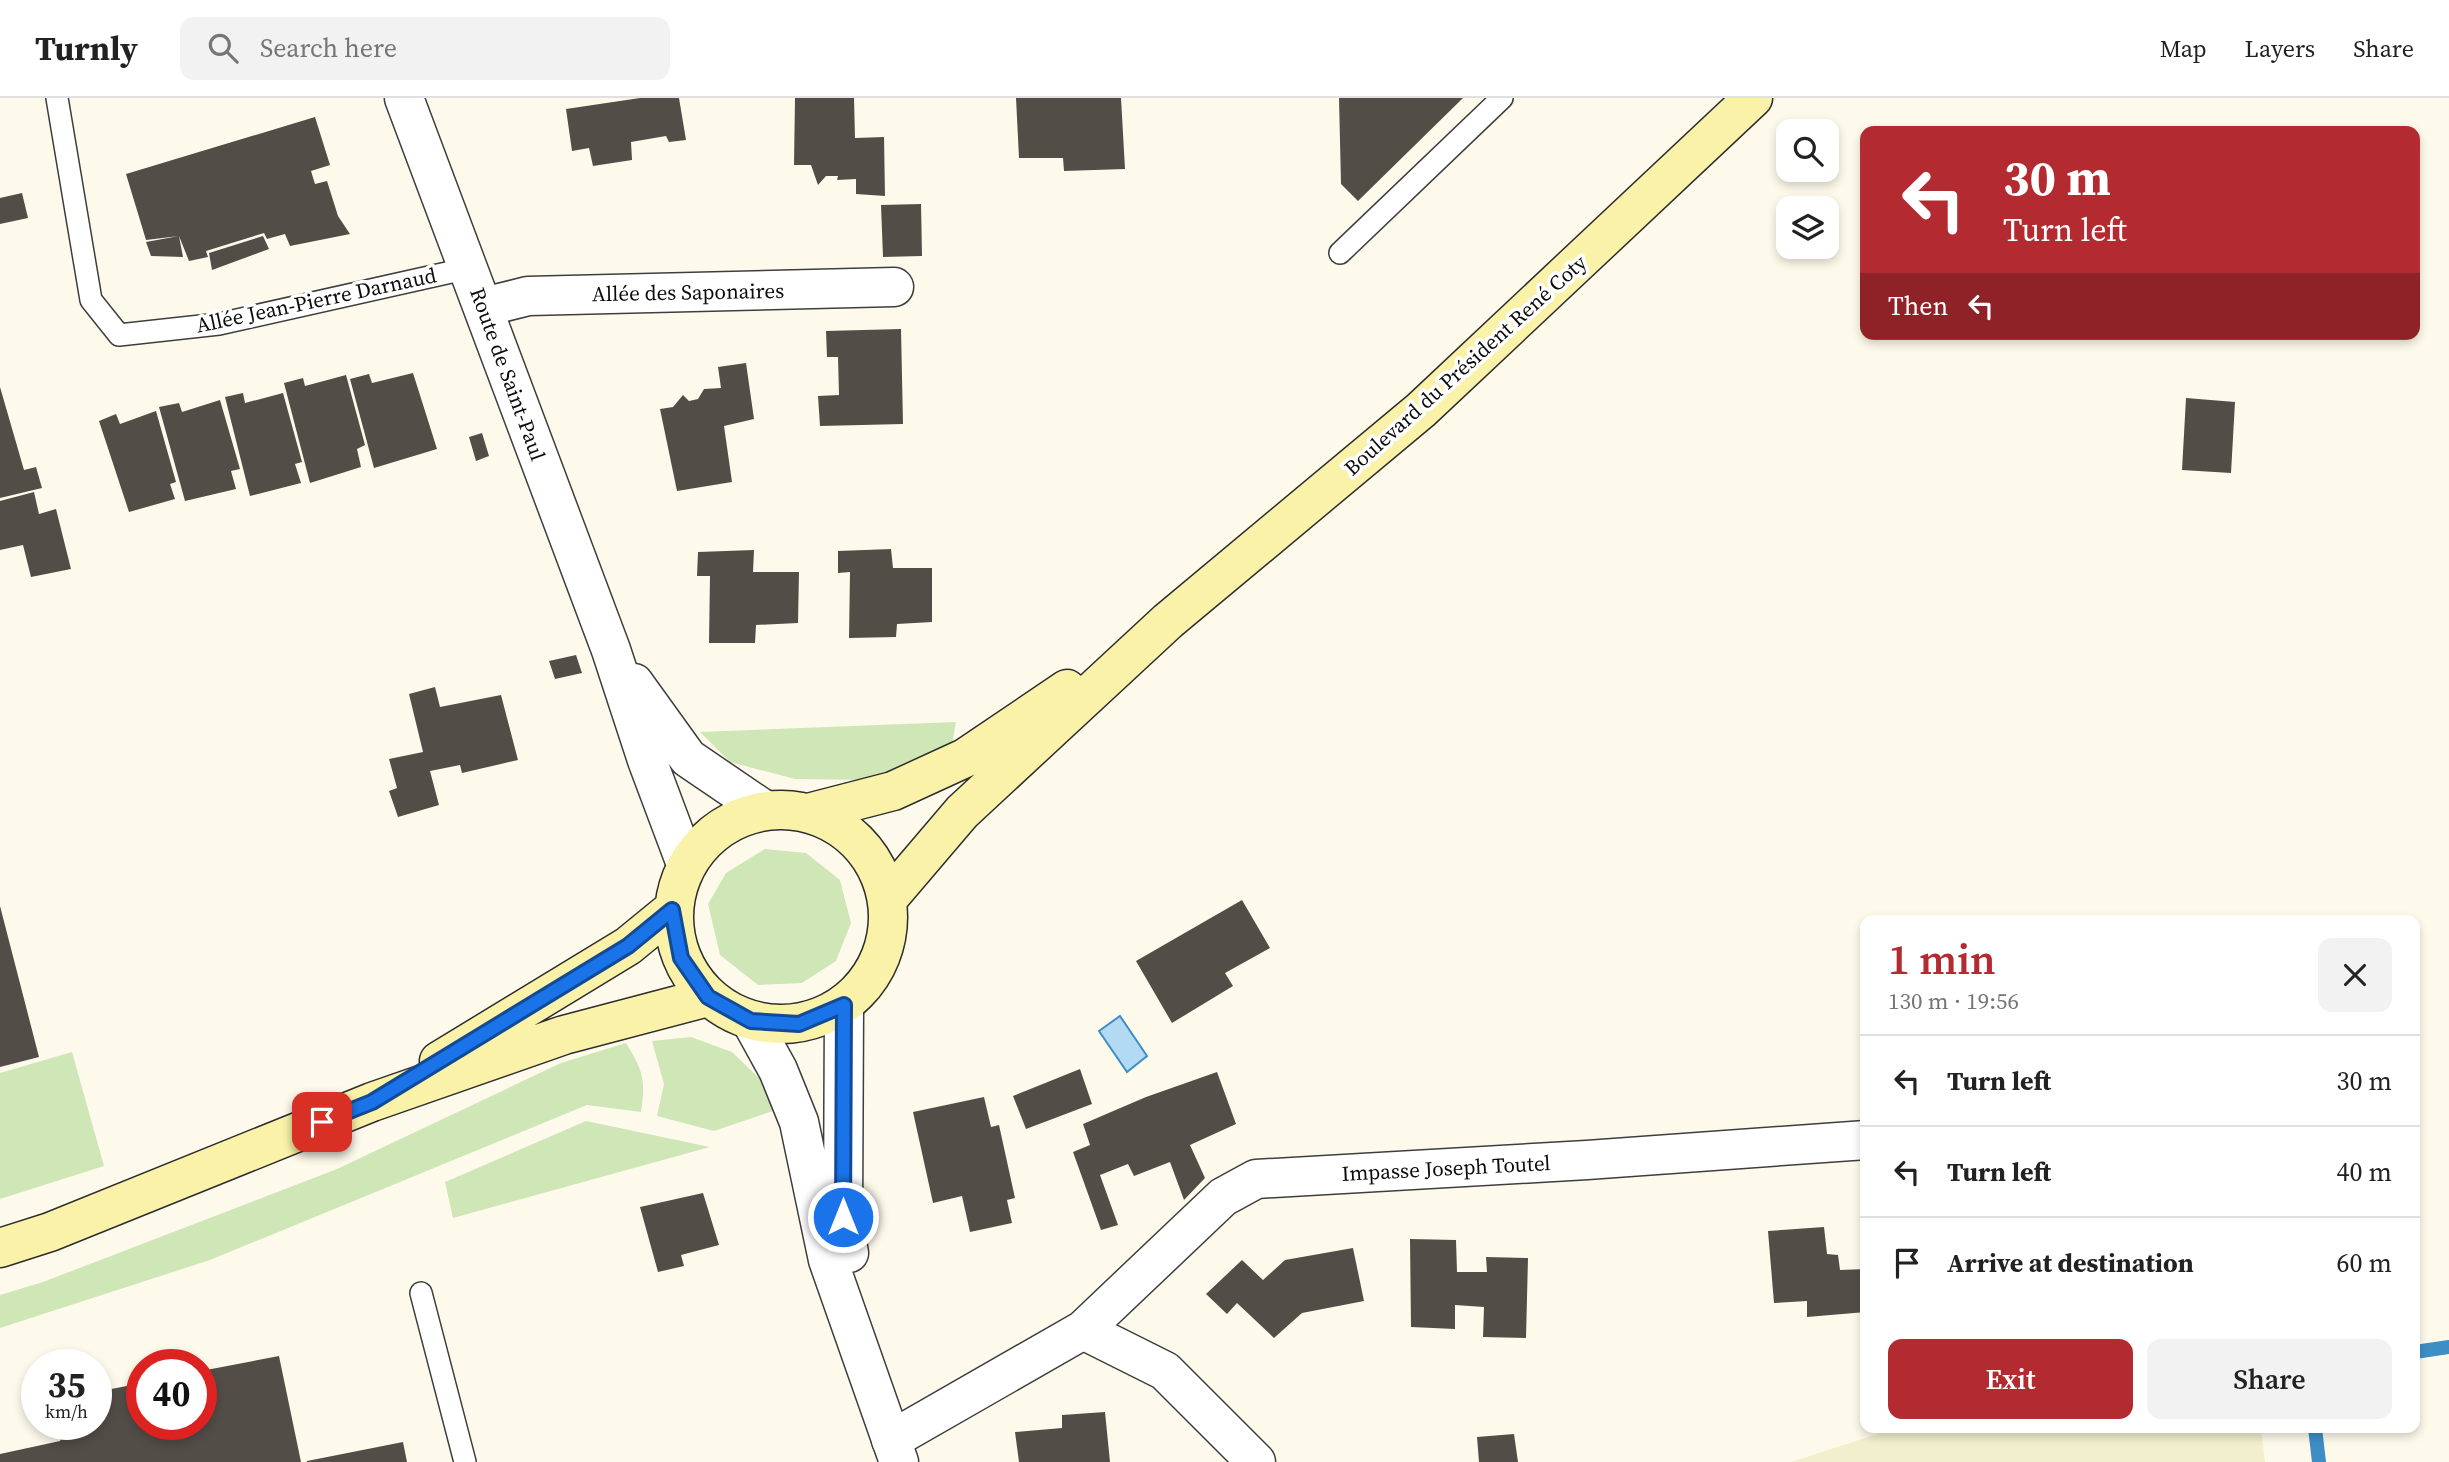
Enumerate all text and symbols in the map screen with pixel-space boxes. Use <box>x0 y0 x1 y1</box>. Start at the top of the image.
search box <box>180 17 670 80</box>
text: Turnly <box>35 26 138 71</box>
icon: search <box>204 29 242 67</box>
text: Search here <box>260 30 397 66</box>
text: Map <box>2160 32 2207 65</box>
text: Layers <box>2245 32 2315 65</box>
text: Share <box>2353 32 2414 65</box>
map controls <box>1776 119 1839 259</box>
button: search <box>1776 119 1839 182</box>
text: 30 m <box>2003 144 2111 211</box>
icon: left <box>1888 154 1979 245</box>
button: layers <box>1776 196 1839 259</box>
text: Turn left <box>2003 208 2127 252</box>
street label: Boulevard du Président René Coty <box>1337 248 1593 482</box>
street label: Allée Jean-Pierre Darnaud <box>193 260 439 340</box>
street label: Allée des Saponaires <box>592 276 784 308</box>
street label: Route de Saint-Paul <box>463 283 553 465</box>
icon: left <box>1962 287 2000 325</box>
text: Then <box>1888 288 1948 324</box>
text: 1 min <box>1888 930 1996 988</box>
button: close <box>2318 938 2392 1012</box>
text: 130 m · 19:56 <box>1888 985 2019 1017</box>
icon: left <box>1888 1062 1926 1100</box>
text: Turn left <box>1947 1063 2051 1099</box>
text: 30 m <box>2337 1063 2392 1099</box>
pin <box>292 1092 352 1152</box>
icon: arrive <box>303 1103 341 1141</box>
street label: Impasse Joseph Toutel <box>1341 1148 1551 1188</box>
icon: left <box>1888 1153 1926 1191</box>
text: Turn left <box>1947 1154 2051 1190</box>
text: 40 m <box>2337 1154 2392 1190</box>
position arrow <box>806 1180 880 1254</box>
icon: arrive <box>1888 1244 1926 1282</box>
text: Arrive at destination <box>1947 1245 2194 1281</box>
text: 60 m <box>2337 1245 2392 1281</box>
button: Exit <box>1888 1339 2133 1419</box>
button: Share <box>2147 1339 2392 1419</box>
speed limit sign: 40 <box>126 1349 217 1440</box>
text: 35 <box>48 1361 85 1409</box>
text: km/h <box>45 1399 88 1424</box>

